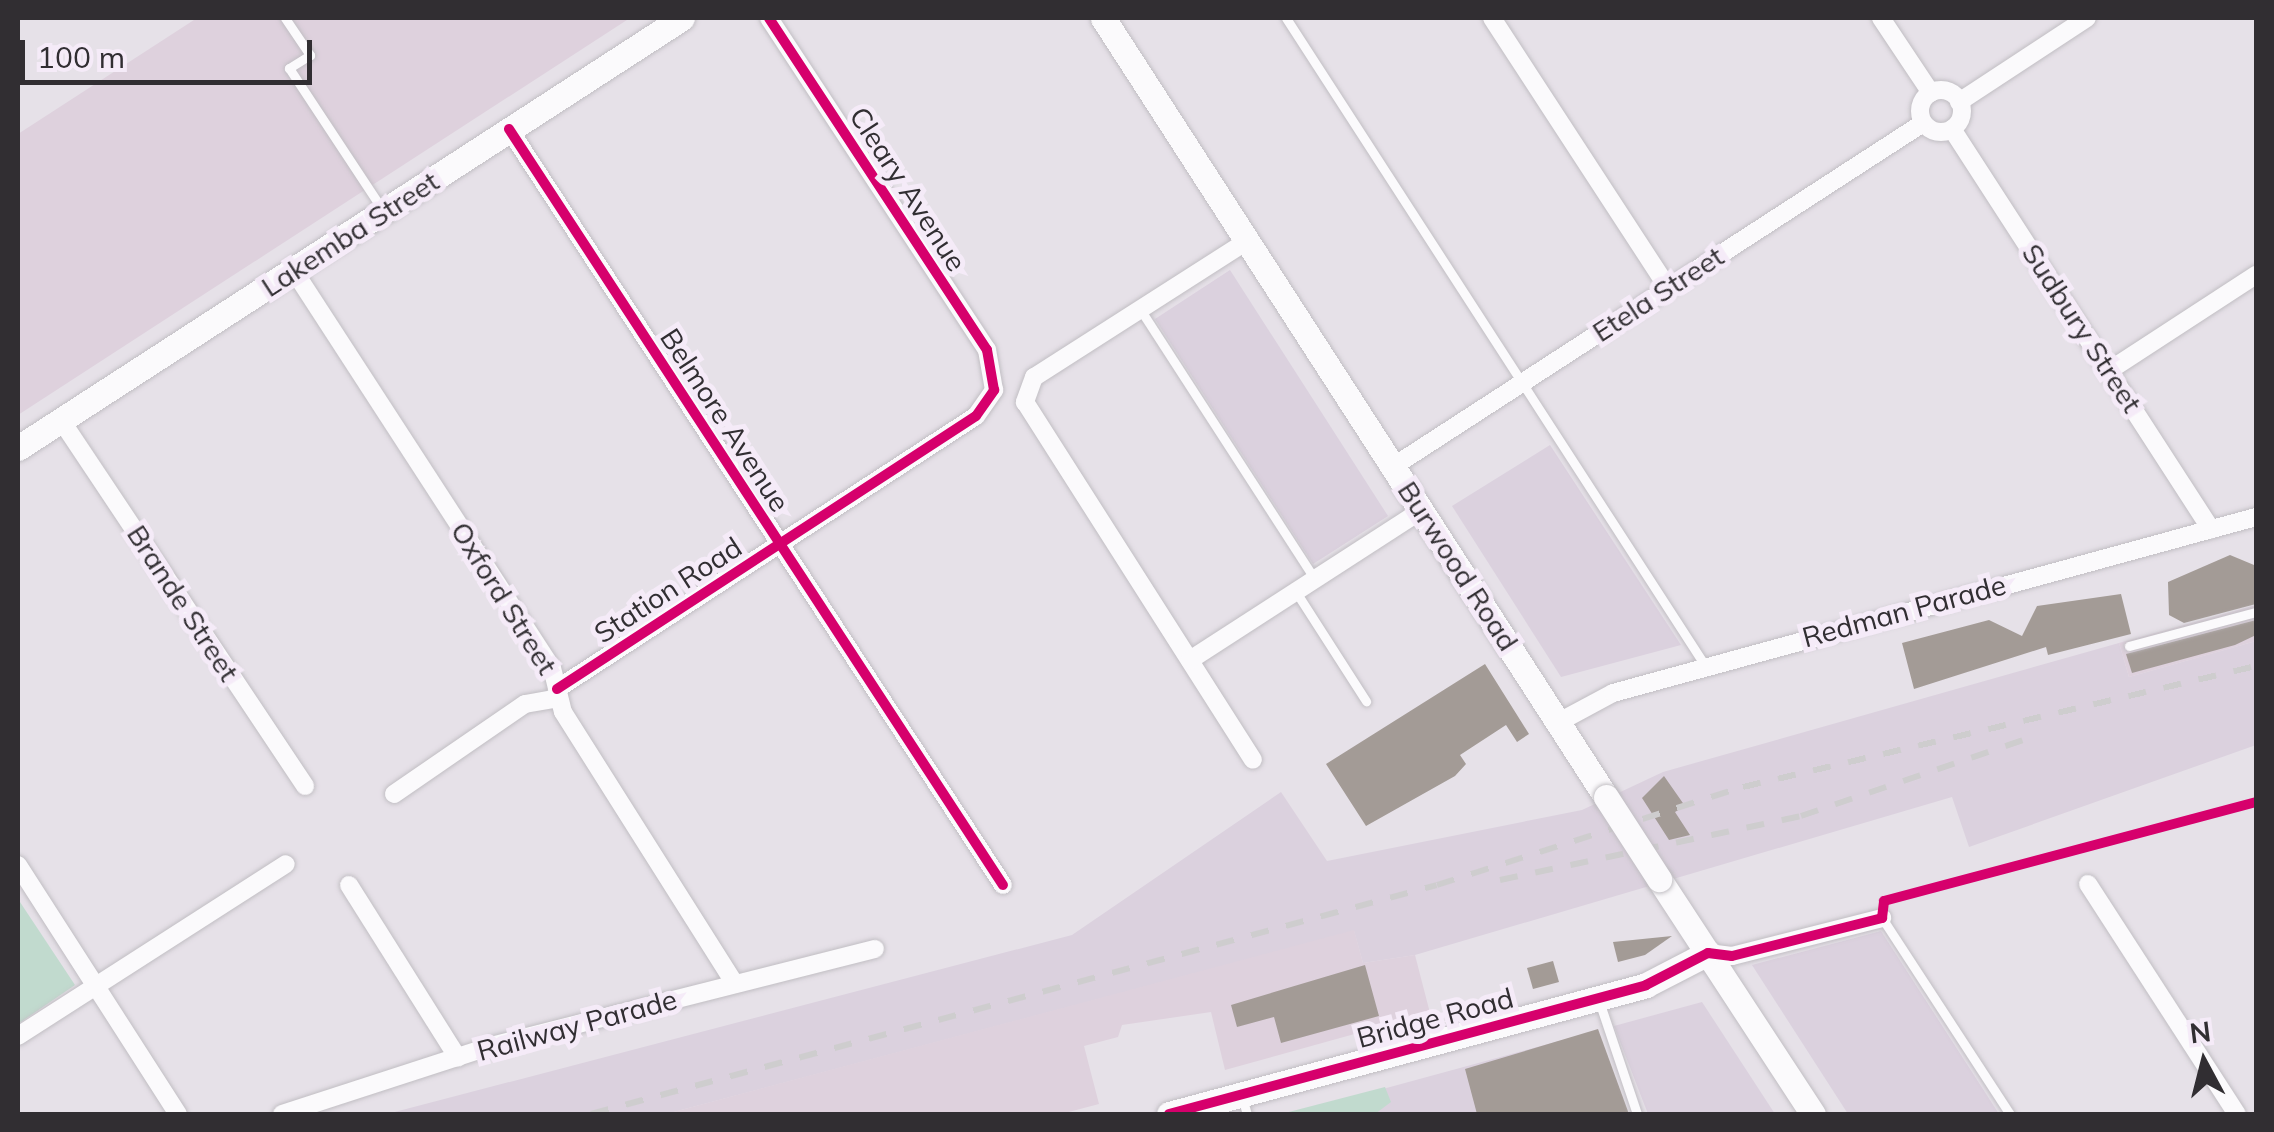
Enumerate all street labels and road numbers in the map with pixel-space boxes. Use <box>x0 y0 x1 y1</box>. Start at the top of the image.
street label: Cleary Avenue <box>843 101 973 277</box>
street label: Lakemba Street <box>255 164 445 304</box>
street label: Sudbury Street <box>2015 238 2149 418</box>
street label: Etela Street <box>1586 239 1730 349</box>
street label: Belmore Avenue <box>653 322 797 518</box>
street label: Burwood Road <box>1391 475 1525 657</box>
street label: Oxford Street <box>444 516 564 680</box>
street label: Brande Street <box>120 519 246 687</box>
street label: Station Road <box>588 530 748 650</box>
street label: Redman Parade <box>1799 568 2009 654</box>
street label: Bridge Road <box>1353 981 1517 1055</box>
street label: Railway Parade <box>473 982 681 1068</box>

